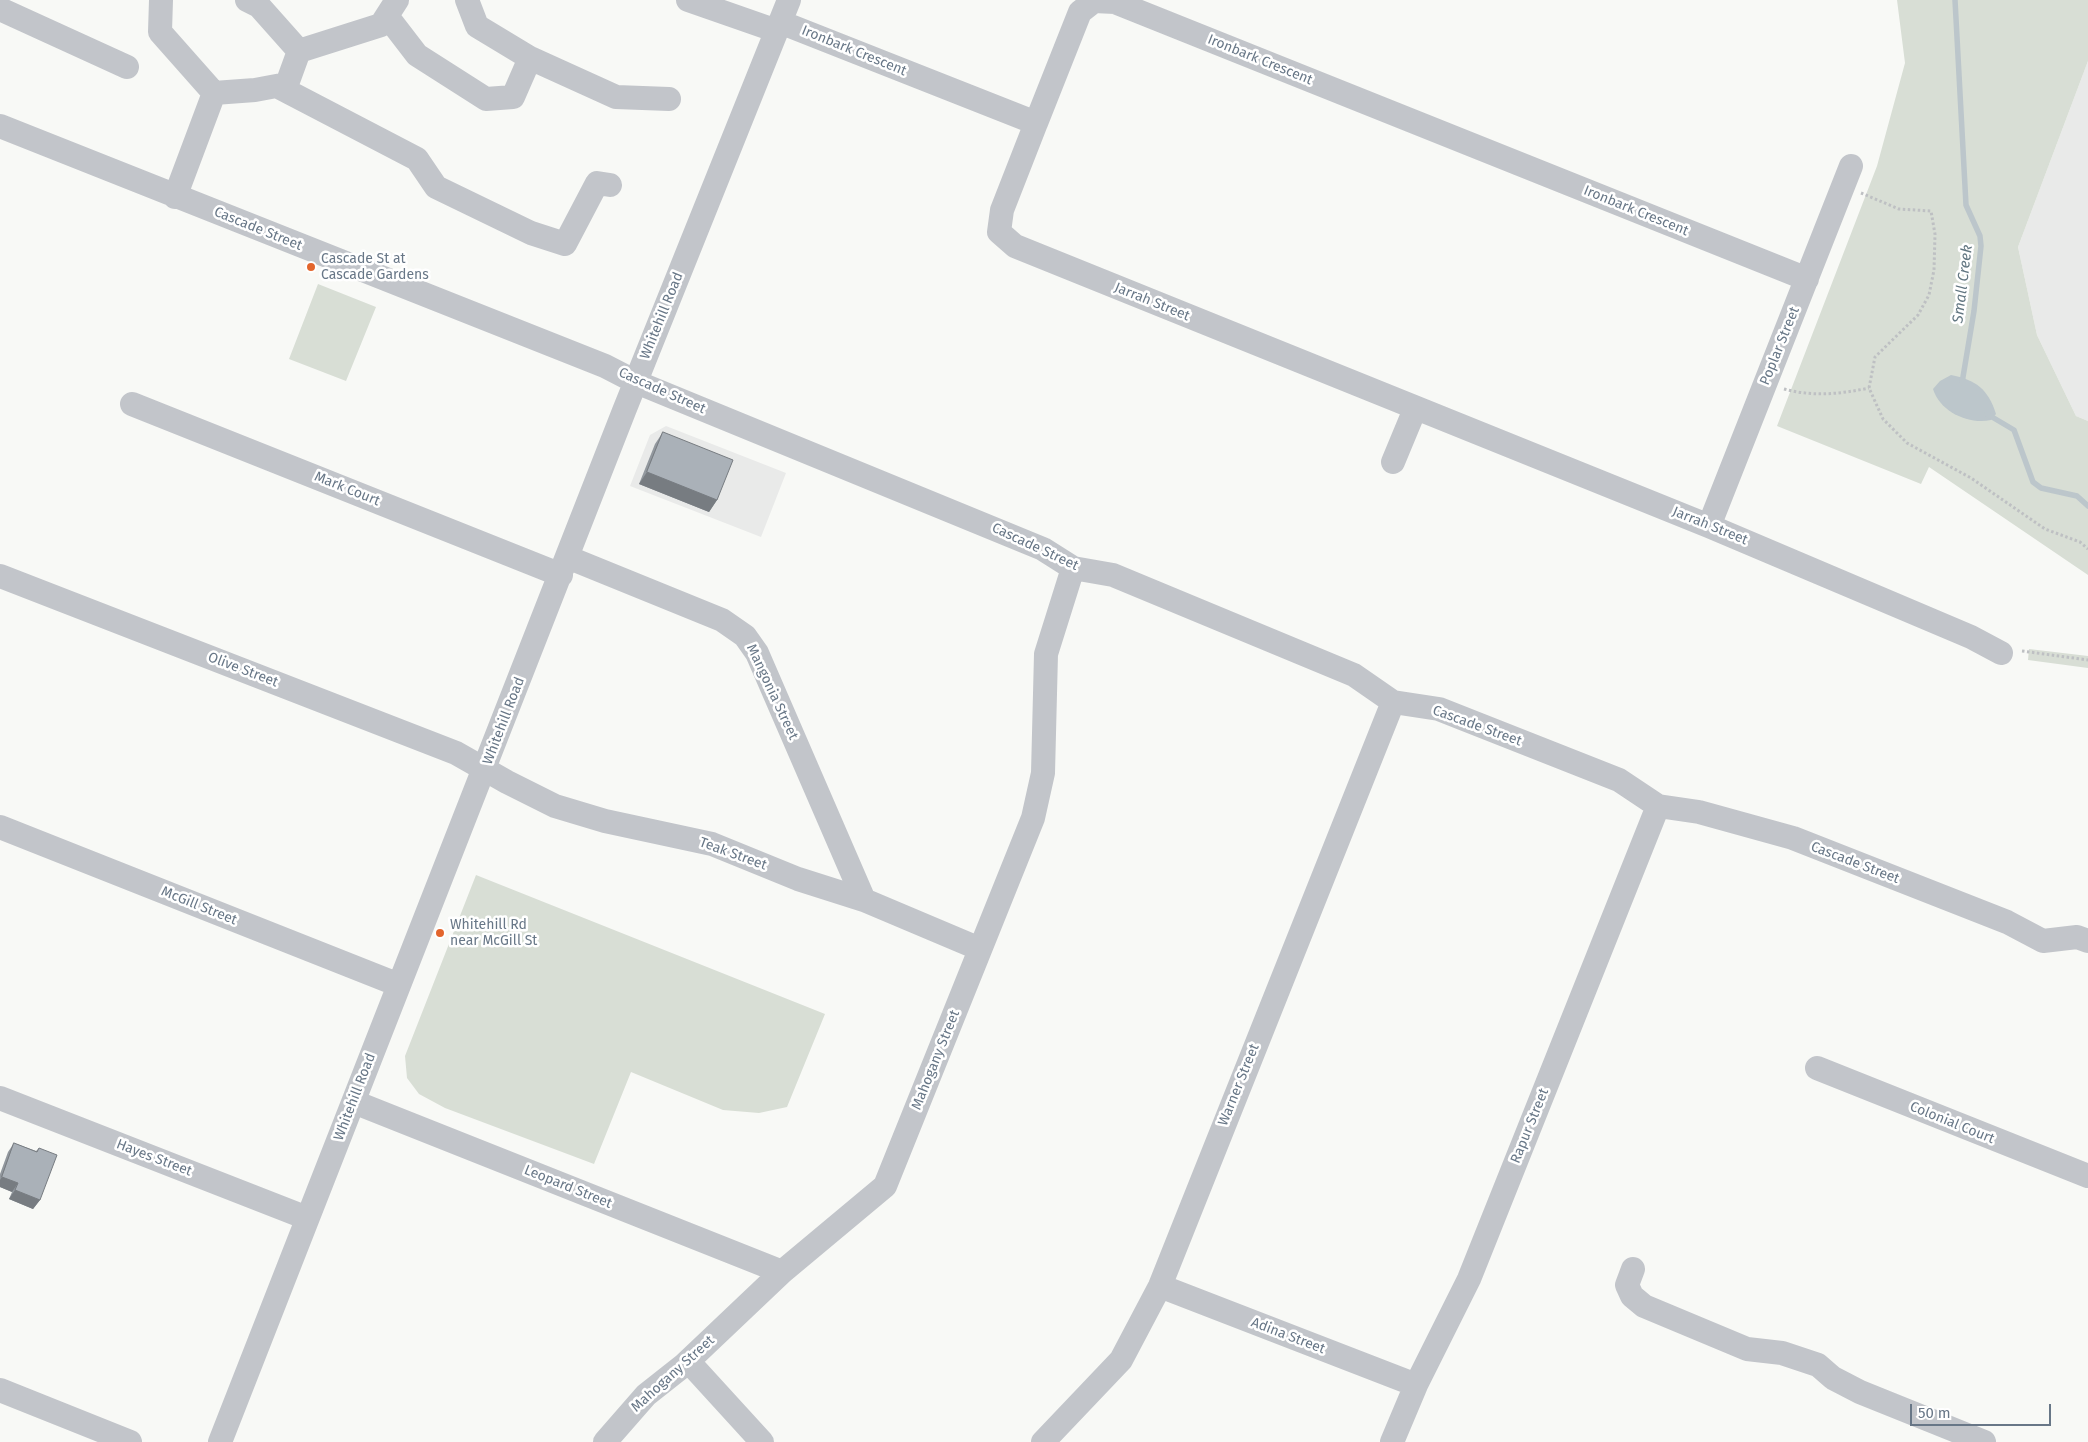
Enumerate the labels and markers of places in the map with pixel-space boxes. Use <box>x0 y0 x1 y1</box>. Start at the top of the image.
place label: Cascade St at Cascade Gardens <box>321 251 429 284</box>
marker: Cascade St at Cascade Gardens <box>305 261 317 273</box>
place label: Whitehill Rd near McGill St <box>450 917 537 950</box>
marker: Whitehill Rd near McGill St <box>434 927 446 939</box>

